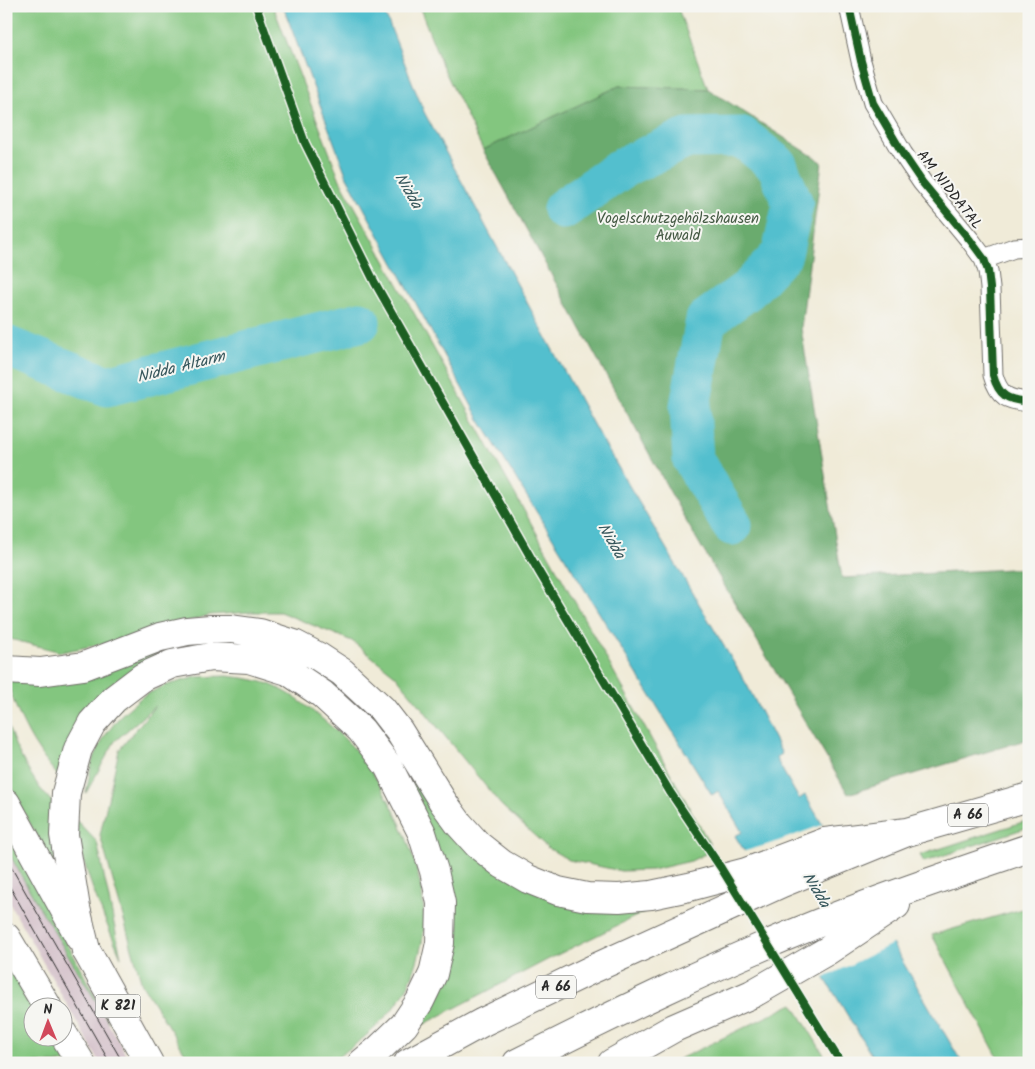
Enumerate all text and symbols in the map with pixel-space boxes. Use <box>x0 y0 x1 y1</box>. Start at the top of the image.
street label: AM NIDDATAL <box>910 145 988 235</box>
water label: Nidda <box>388 168 429 215</box>
park label: Vogelschutzgehölzshausen Auwald <box>597 207 759 248</box>
water label: Nidda Altarm <box>134 344 229 390</box>
water label: Nidda <box>591 518 632 565</box>
road number: A 66 <box>948 804 988 826</box>
water label: Nidda <box>795 867 837 914</box>
road number: A 66 <box>536 976 576 999</box>
road number: K 821 <box>96 994 140 1018</box>
north arrow <box>22 996 72 1046</box>
text: N <box>43 999 53 1021</box>

